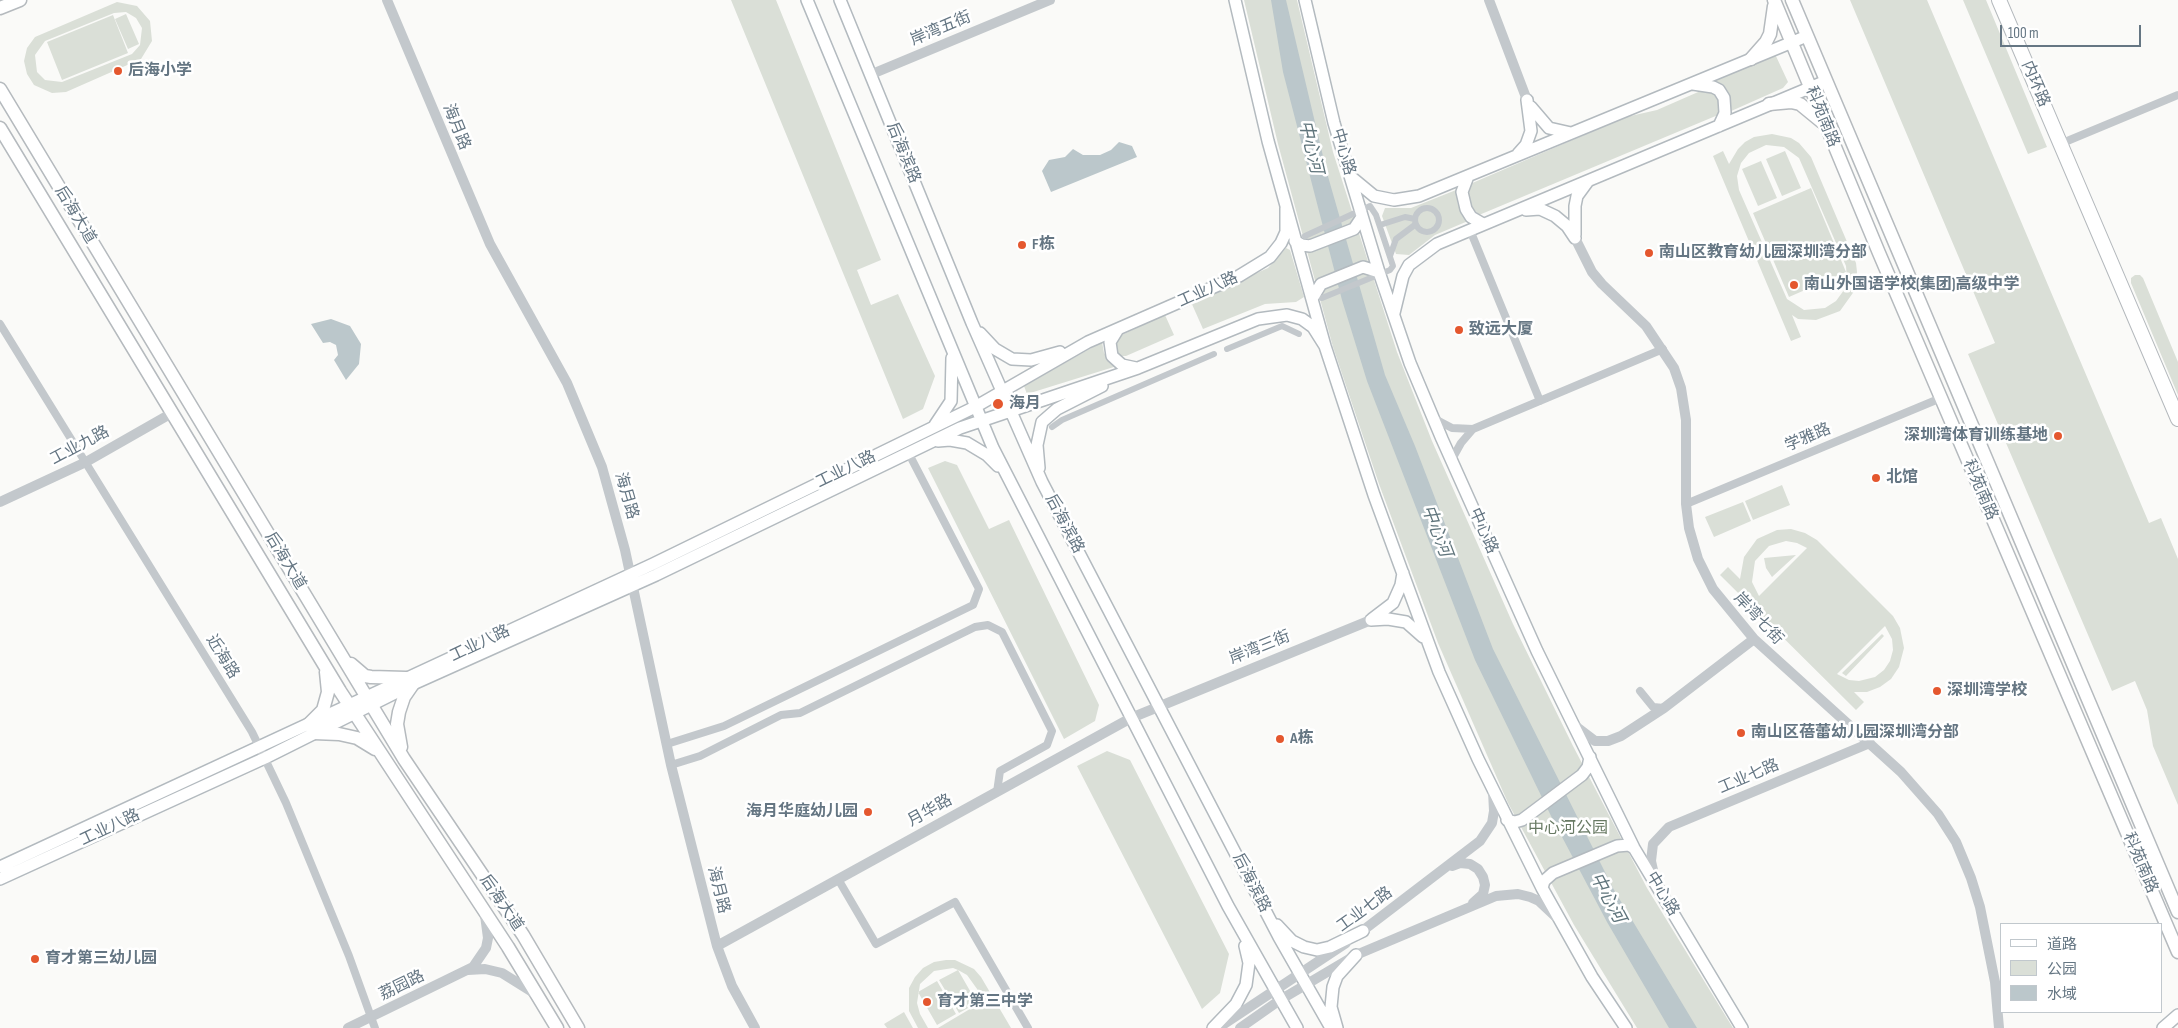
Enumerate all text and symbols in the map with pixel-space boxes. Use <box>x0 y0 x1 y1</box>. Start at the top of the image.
street label: 岸湾五街 <box>908 8 974 50</box>
scale bar <box>2003 15 2144 47</box>
text: 100 m <box>2008 24 2039 43</box>
street label: 内环路 <box>2017 58 2053 110</box>
place label: 后海小学 <box>128 61 192 81</box>
marker: 后海小学 <box>112 65 124 77</box>
street label: 科苑南路 <box>1801 84 1843 150</box>
street label: 海月路 <box>438 101 474 153</box>
water label: 中心河 <box>1293 118 1327 176</box>
street label: 后海滨路 <box>882 120 924 186</box>
street label: 中心路 <box>1327 126 1359 178</box>
street label: 后海大道 <box>50 183 100 247</box>
place label: F栋 <box>1032 235 1055 255</box>
marker: F栋 <box>1016 239 1028 251</box>
place label: 南山区教育幼儿园深圳湾分部 <box>1659 243 1867 263</box>
marker: 南山区教育幼儿园深圳湾分部 <box>1643 247 1655 259</box>
street label: 工业八路 <box>1175 268 1241 312</box>
place label: 南山外国语学校(集团)高级中学 <box>1804 275 2019 295</box>
marker: 南山外国语学校(集团)高级中学 <box>1788 279 1800 291</box>
place label: 致远大厦 <box>1469 320 1533 340</box>
marker: 致远大厦 <box>1453 324 1465 336</box>
place label: 海月 <box>1009 394 1041 414</box>
marker: 海月 <box>991 397 1005 411</box>
street label: 学雅路 <box>1782 420 1834 456</box>
street label: 工业九路 <box>47 423 113 469</box>
place label: 深圳湾体育训练基地 <box>1904 426 2048 446</box>
marker: 深圳湾体育训练基地 <box>2052 430 2064 442</box>
street label: 工业八路 <box>813 447 879 493</box>
street label: 科苑南路 <box>1959 457 2001 523</box>
place label: 北馆 <box>1886 468 1918 488</box>
street label: 海月路 <box>610 470 642 522</box>
marker: 北馆 <box>1870 472 1882 484</box>
street label: 后海滨路 <box>1041 491 1087 557</box>
water label: 中心河 <box>1416 502 1456 560</box>
street label: 中心路 <box>1464 505 1502 557</box>
street label: 后海大道 <box>260 529 310 593</box>
street label: 岸湾七街 <box>1729 589 1787 649</box>
street label: 工业八路 <box>447 622 513 666</box>
street label: 岸湾三街 <box>1227 627 1293 669</box>
street label: 近海路 <box>201 632 243 682</box>
place label: 深圳湾学校 <box>1947 681 2027 701</box>
marker: 深圳湾学校 <box>1931 685 1943 697</box>
place label: 南山区蓓蕾幼儿园深圳湾分部 <box>1751 723 1959 743</box>
marker: 南山区蓓蕾幼儿园深圳湾分部 <box>1735 727 1747 739</box>
place label: A栋 <box>1290 729 1314 749</box>
marker: A栋 <box>1274 733 1286 745</box>
street label: 工业七路 <box>1716 756 1782 798</box>
street label: 月华路 <box>904 791 956 831</box>
place label: 海月华庭幼儿园 <box>746 802 858 822</box>
street label: 工业八路 <box>77 806 143 850</box>
marker: 海月华庭幼儿园 <box>862 806 874 818</box>
park label: 中心河公园 <box>1528 819 1608 839</box>
street label: 科苑南路 <box>2119 830 2161 896</box>
street label: 后海滨路 <box>1228 850 1274 916</box>
street label: 海月路 <box>703 864 733 916</box>
street label: 中心路 <box>1641 868 1683 920</box>
water label: 中心河 <box>1585 869 1629 927</box>
street label: 后海大道 <box>475 871 527 935</box>
street label: 工业七路 <box>1333 883 1397 937</box>
legend <box>2000 923 2163 1013</box>
text: 道路 <box>2047 935 2077 954</box>
place label: 育才第三幼儿园 <box>45 949 157 969</box>
marker: 育才第三幼儿园 <box>29 953 41 965</box>
text: 公园 <box>2047 960 2077 979</box>
street label: 荔园路 <box>376 967 428 1005</box>
text: 水域 <box>2047 985 2077 1004</box>
place label: 育才第三中学 <box>937 992 1033 1012</box>
marker: 育才第三中学 <box>921 996 933 1008</box>

